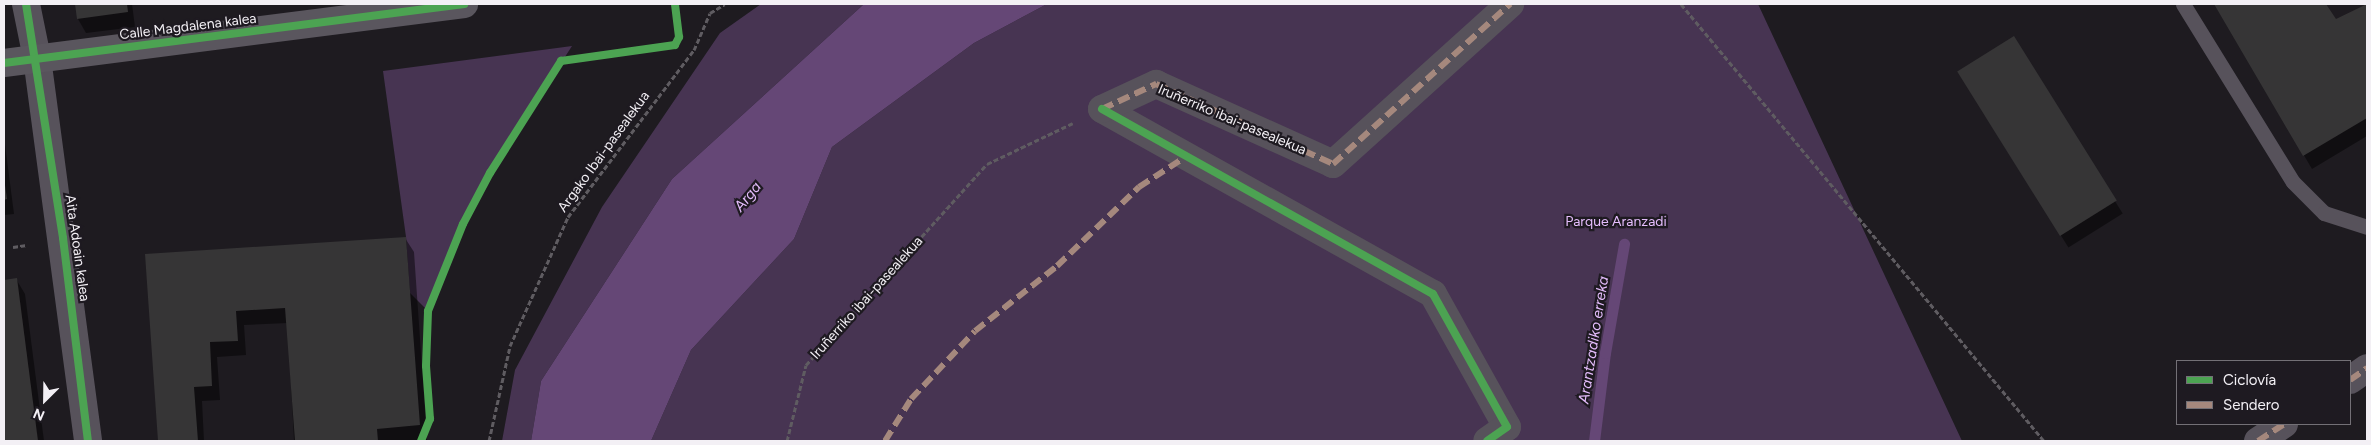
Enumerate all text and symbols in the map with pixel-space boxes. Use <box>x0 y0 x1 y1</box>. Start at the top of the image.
street label: Calle Magdalena kalea <box>119 10 257 44</box>
street label: Iruñerriko ibai-pasealekua <box>1155 81 1309 159</box>
street label: Argako Ibai-pasealekua <box>555 88 653 216</box>
water label: Arga <box>731 179 765 215</box>
street label: Aita Adoain kalea <box>61 194 93 302</box>
park label: Parque Aranzadi <box>1565 214 1667 230</box>
street label: Iruñerriko ibai-pasealekua <box>807 233 927 363</box>
water label: Arantzadiko erreka <box>1575 275 1613 405</box>
legend <box>2176 360 2351 425</box>
text: Ciclovía <box>2223 371 2276 389</box>
north arrow <box>20 375 70 425</box>
text: Sendero <box>2223 396 2280 414</box>
text: N <box>31 404 47 424</box>

